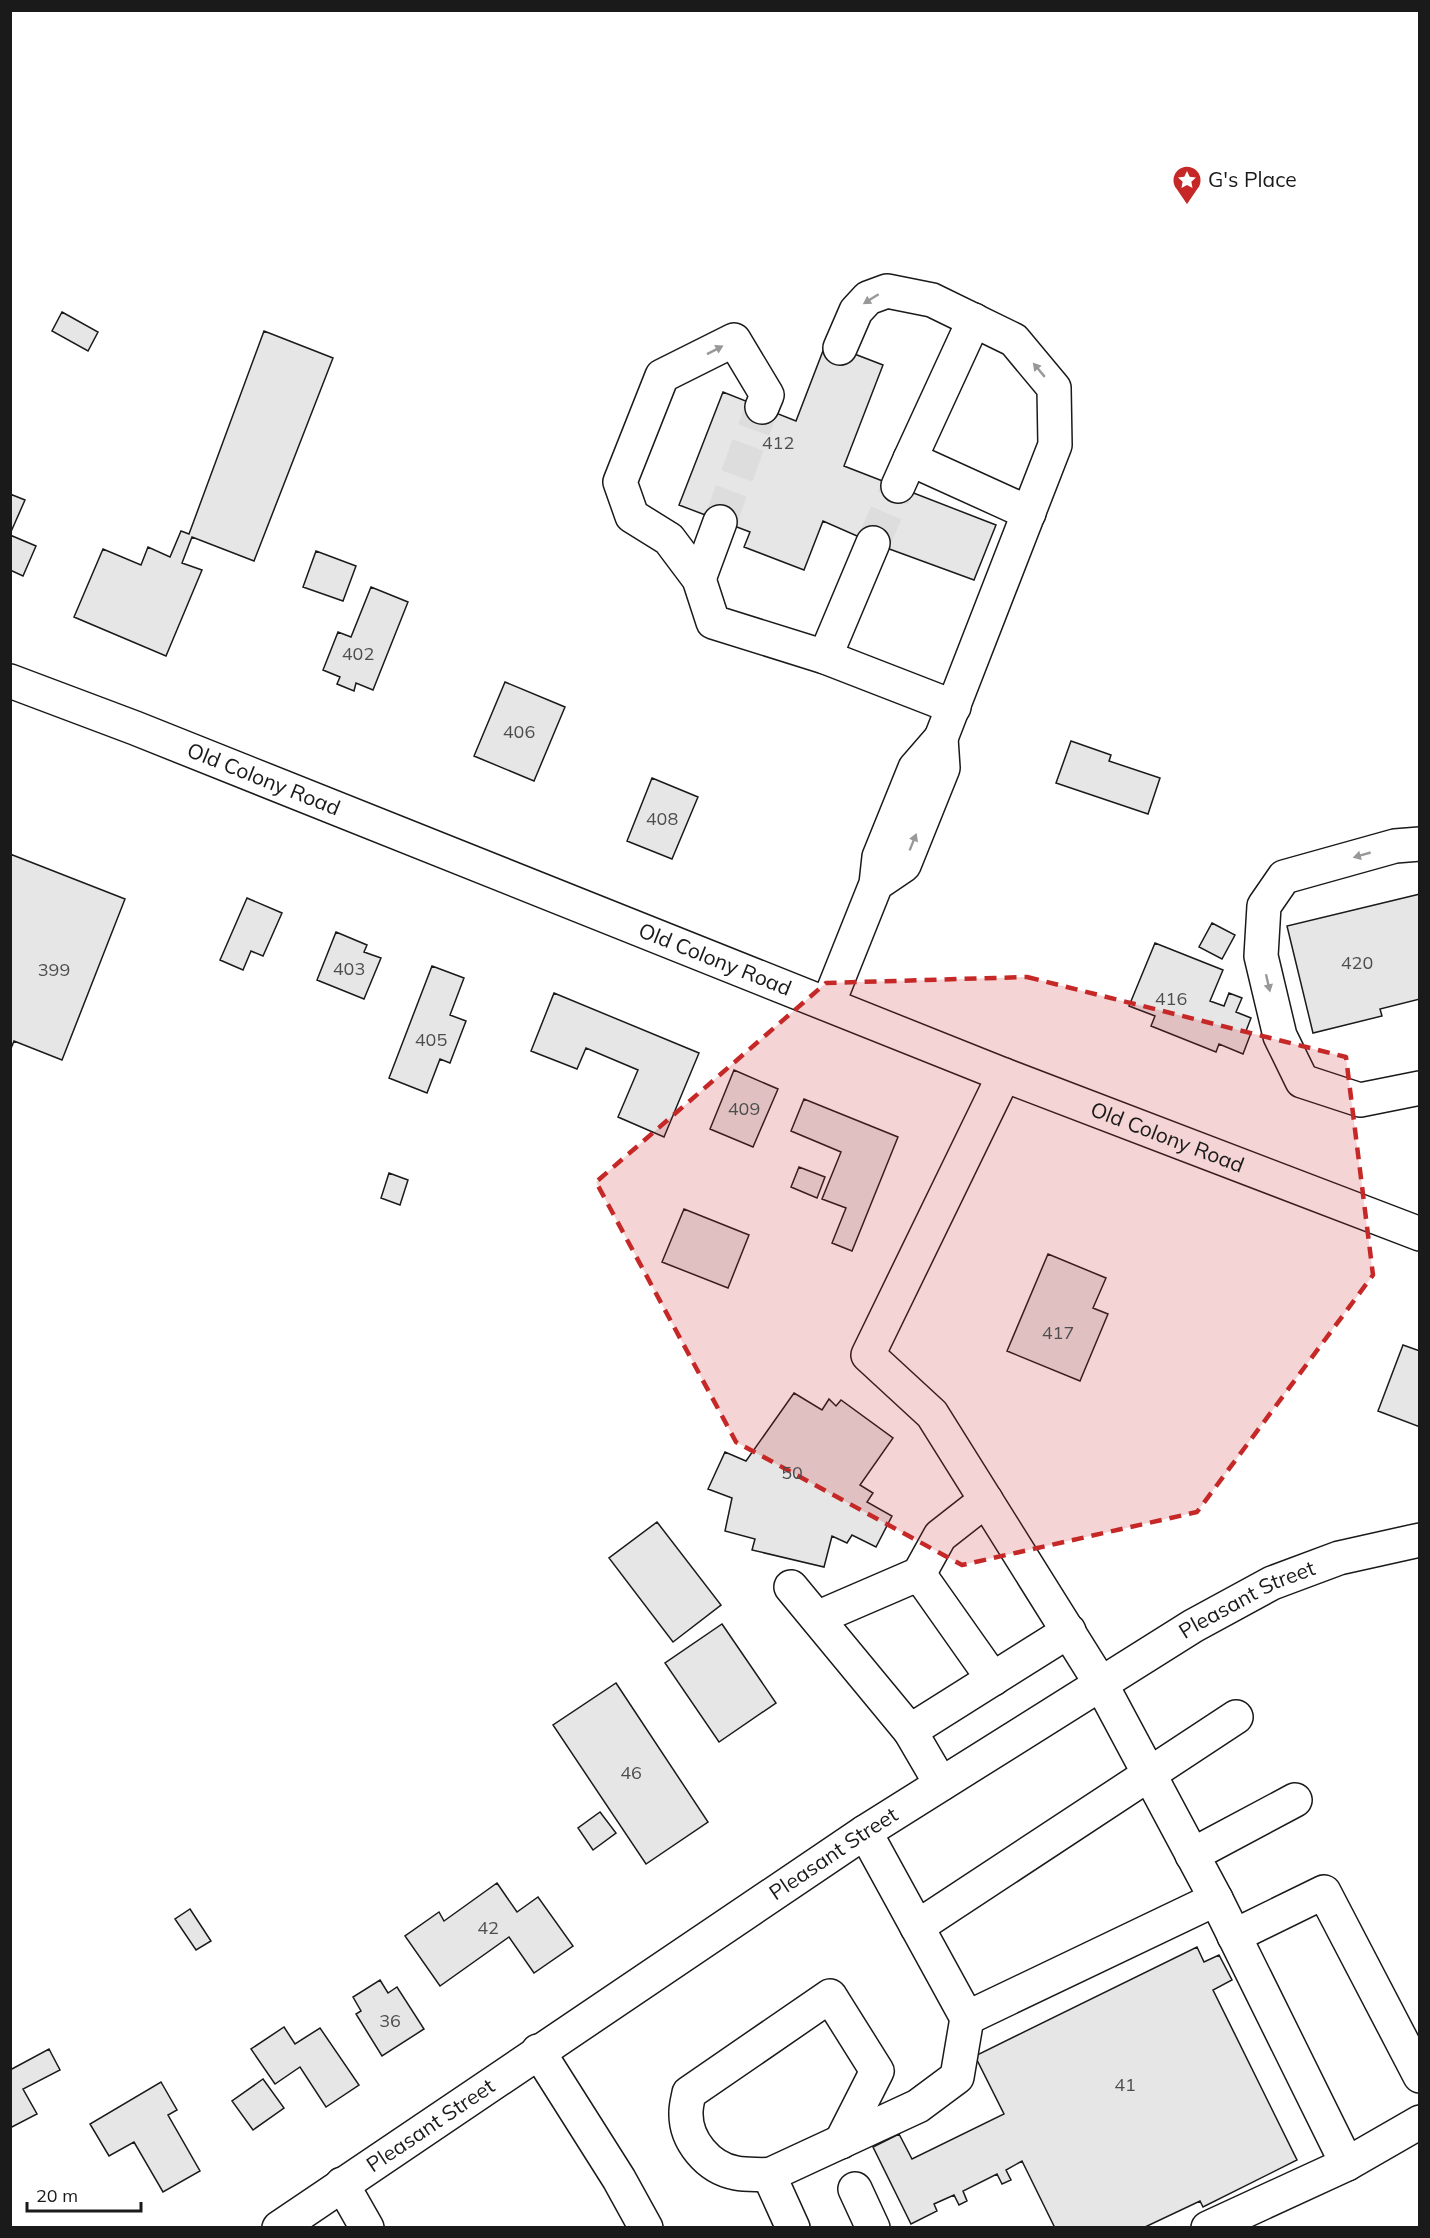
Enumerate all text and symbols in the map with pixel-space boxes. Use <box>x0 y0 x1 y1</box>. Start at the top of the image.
place icon: G's Place <box>1171 164 1203 206</box>
place label: G's Place <box>1208 166 1297 192</box>
one-way arrow <box>862 293 879 304</box>
one-way arrow <box>706 345 723 355</box>
one-way arrow <box>1033 363 1046 378</box>
house number: 412 <box>762 431 794 454</box>
house number: 402 <box>342 642 374 665</box>
house number: 406 <box>503 720 535 743</box>
street label: Old Colony Road <box>184 736 344 821</box>
house number: 408 <box>646 807 678 830</box>
one-way arrow <box>909 833 919 851</box>
one-way arrow <box>1353 851 1371 860</box>
street label: Old Colony Road <box>635 916 795 1001</box>
house number: 420 <box>1341 951 1373 974</box>
house number: 403 <box>333 957 365 980</box>
house number: 399 <box>38 958 70 981</box>
one-way arrow <box>1263 974 1273 993</box>
house number: 416 <box>1155 987 1187 1010</box>
house number: 405 <box>415 1028 447 1051</box>
street label: Old Colony Road <box>1087 1095 1248 1178</box>
house number: 409 <box>728 1097 760 1120</box>
house number: 417 <box>1042 1321 1074 1344</box>
house number: 50 <box>781 1461 803 1484</box>
street label: Pleasant Street <box>1174 1554 1318 1644</box>
house number: 46 <box>620 1761 642 1784</box>
street label: Pleasant Street <box>764 1801 902 1905</box>
house number: 42 <box>477 1916 499 1939</box>
house number: 36 <box>379 2009 401 2032</box>
street label: Pleasant Street <box>361 2072 499 2177</box>
house number: 41 <box>1114 2073 1136 2096</box>
scale bar <box>27 2175 141 2213</box>
text: 20 m <box>36 2184 78 2207</box>

